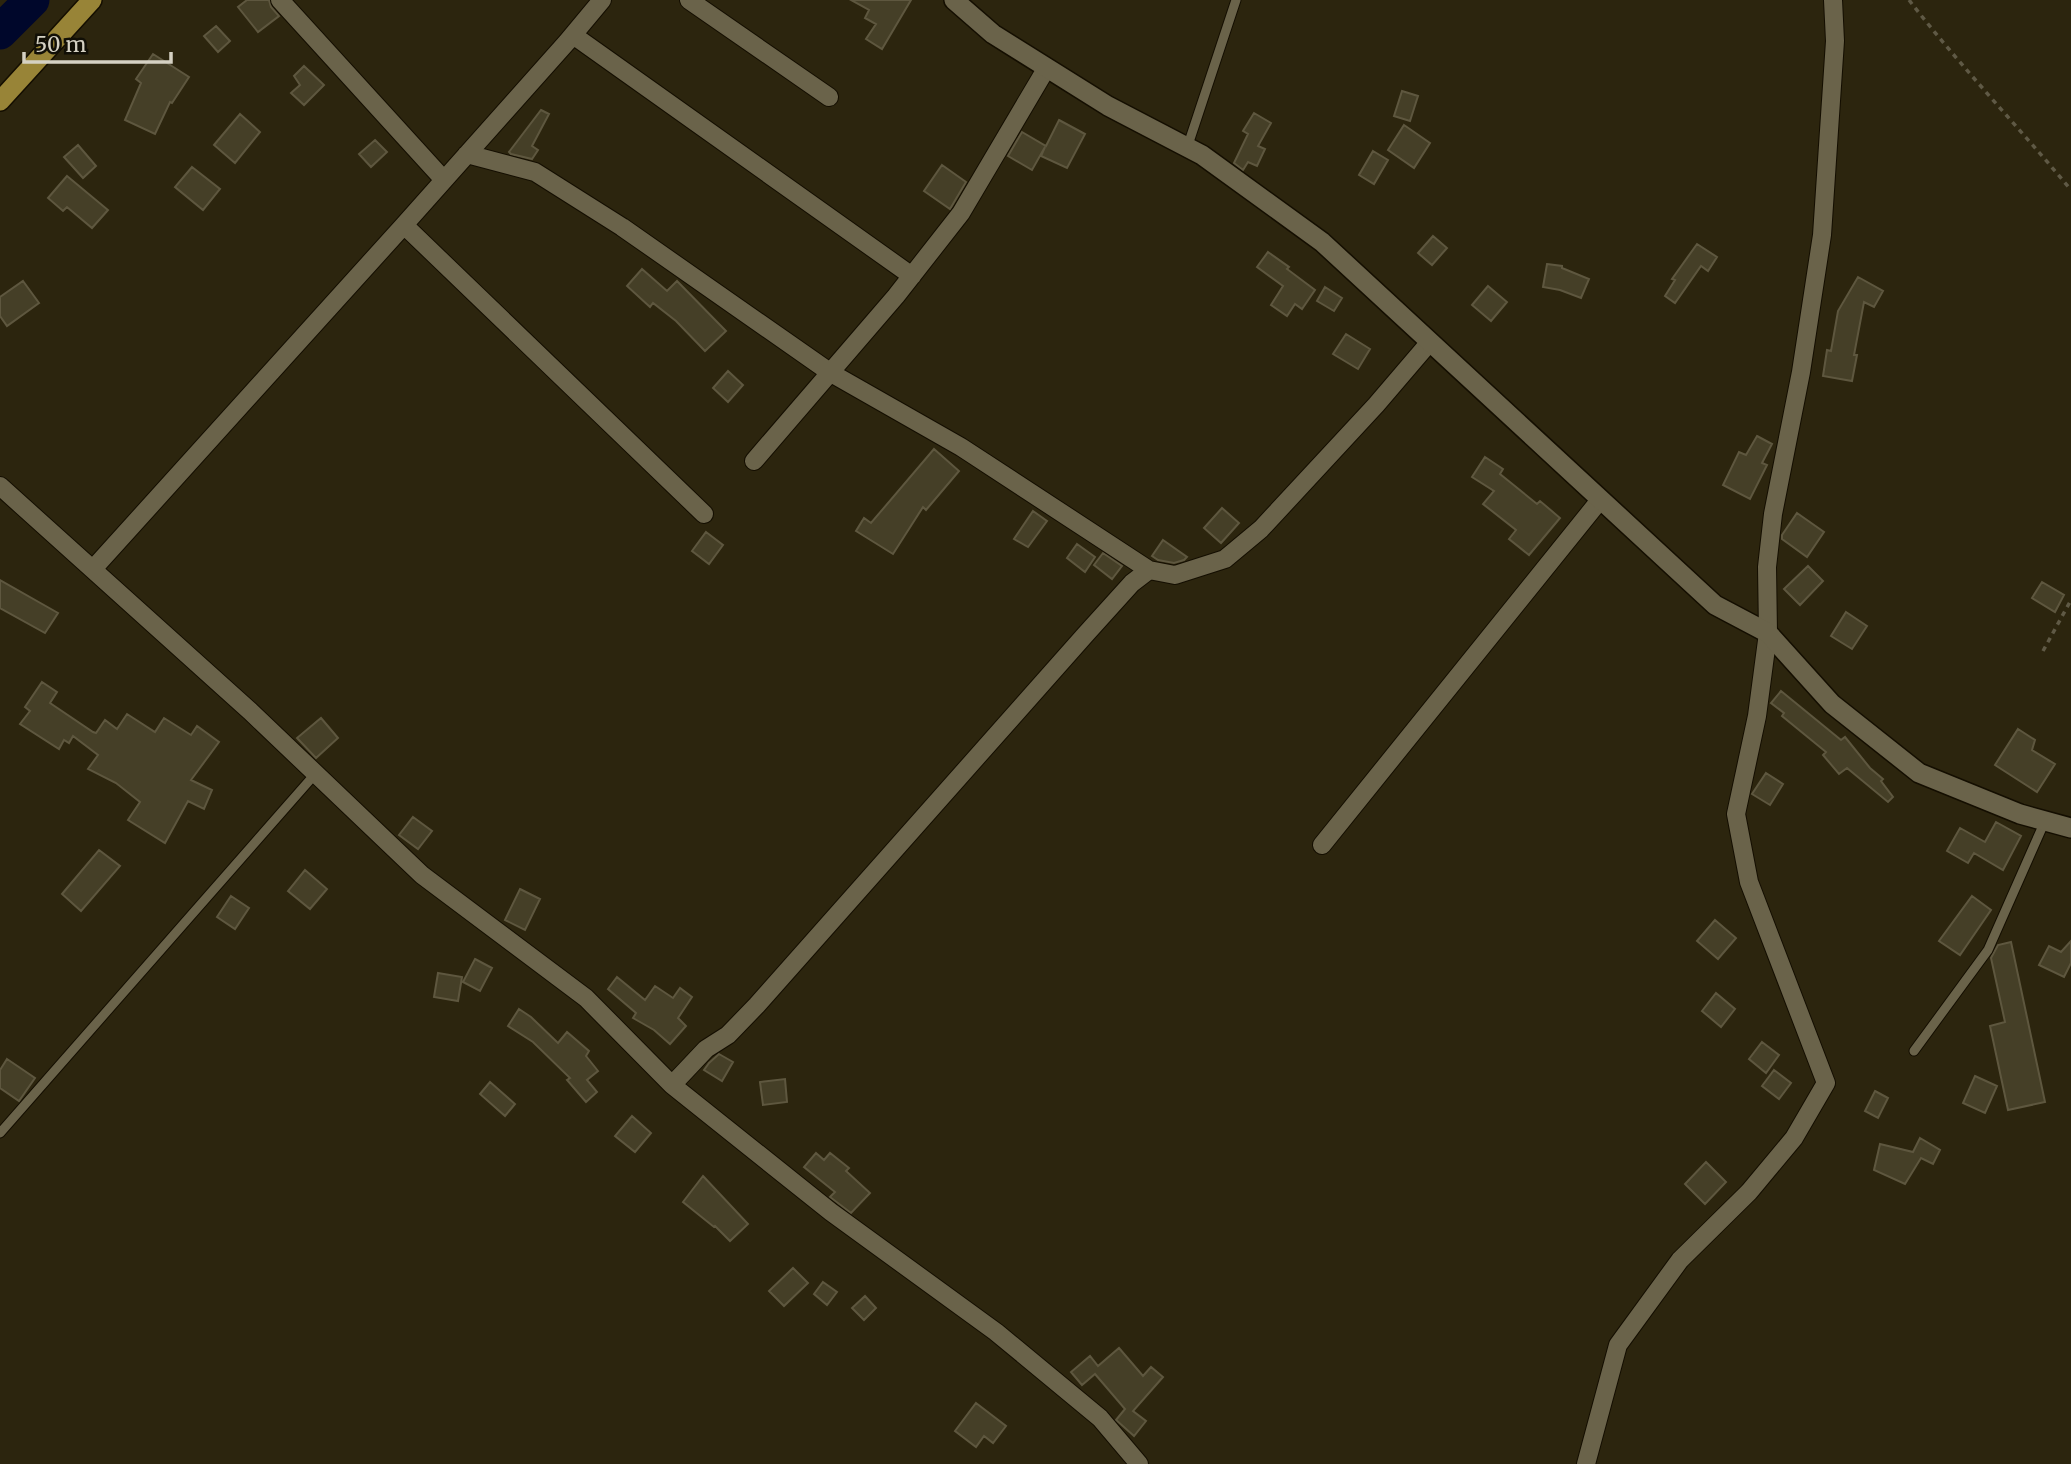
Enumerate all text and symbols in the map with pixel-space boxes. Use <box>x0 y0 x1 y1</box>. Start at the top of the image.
scale bar <box>24 21 172 65</box>
text: 50 m <box>35 31 86 58</box>

